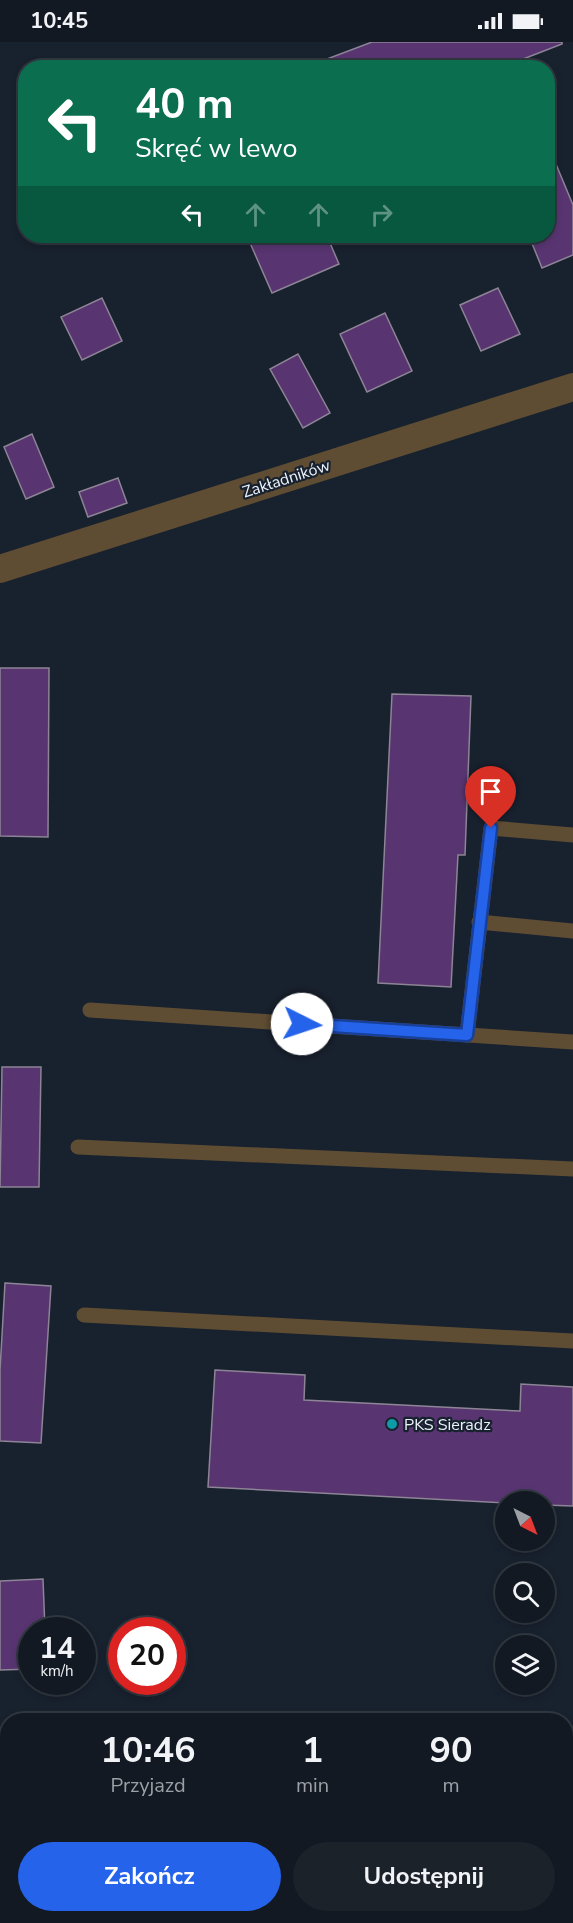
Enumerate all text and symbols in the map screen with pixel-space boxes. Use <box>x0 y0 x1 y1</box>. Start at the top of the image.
text: 10:45 <box>30 6 88 36</box>
text: 40 m <box>135 76 234 133</box>
icon: left <box>36 84 114 162</box>
text: Skręć w lewo <box>135 130 298 167</box>
icon: left <box>176 198 209 231</box>
icon: ahead <box>239 198 272 231</box>
icon: ahead <box>302 198 335 231</box>
icon: right <box>365 198 398 231</box>
street label: Zakładników <box>240 454 334 503</box>
pin <box>465 766 516 828</box>
icon: arrive <box>474 775 507 808</box>
position arrow <box>270 992 334 1056</box>
place label: PKS Sieradz <box>404 1414 491 1436</box>
marker: PKS Sieradz <box>385 1417 399 1431</box>
north arrow <box>495 1491 555 1551</box>
map controls <box>495 1491 555 1695</box>
button: search <box>495 1563 555 1623</box>
speed limit sign: 20 <box>108 1617 186 1695</box>
text: 14 <box>39 1628 75 1669</box>
button: layers <box>495 1635 555 1695</box>
text: km/h <box>40 1661 74 1681</box>
text: 10:46 <box>100 1726 196 1775</box>
text: 1 <box>302 1726 323 1775</box>
text: 90 <box>429 1726 473 1775</box>
text: Przyjazd <box>110 1772 186 1799</box>
text: min <box>296 1772 329 1799</box>
text: m <box>442 1772 460 1799</box>
button: Zakończ <box>18 1842 281 1911</box>
button: Udostępnij <box>293 1842 555 1911</box>

